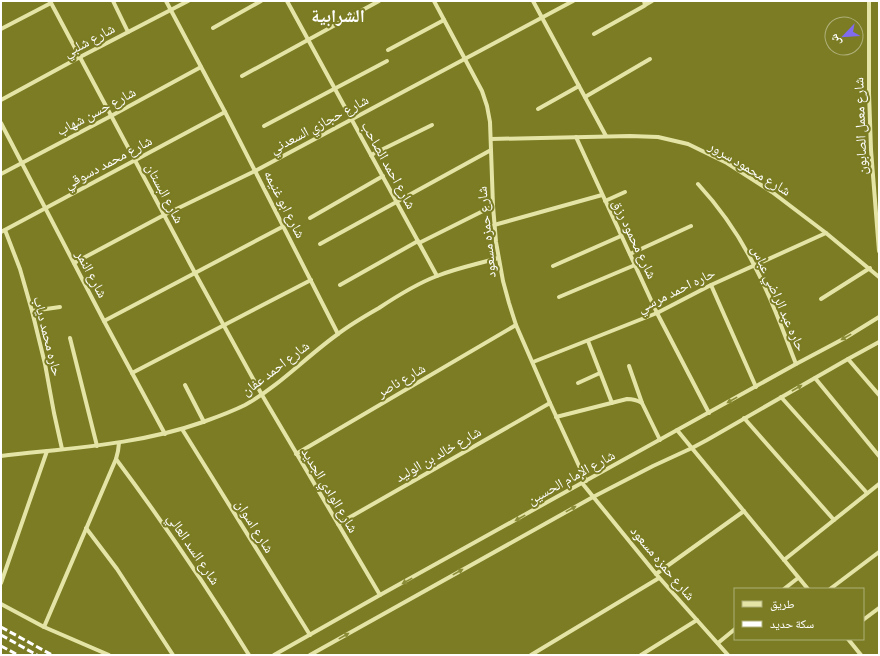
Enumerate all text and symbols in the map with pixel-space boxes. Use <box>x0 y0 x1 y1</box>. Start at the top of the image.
district label: الشرابية <box>311 4 365 27</box>
north arrow <box>824 16 864 56</box>
street label: شارع شلبي <box>60 19 119 63</box>
text: ش <box>826 31 845 48</box>
street label: شارع معمل الصابون <box>849 77 872 175</box>
street label: شارع حسن شهاب <box>53 83 139 140</box>
street label: شارع حجازي السعدني <box>267 90 373 160</box>
street label: شارع احمد الصاحب <box>357 118 421 213</box>
street label: شارع محمد دسوقي <box>61 131 156 195</box>
street label: شارع محمود سرور <box>704 136 794 200</box>
street label: شارع البستان <box>141 160 188 227</box>
street label: شارع ابو غنيمه <box>259 167 310 242</box>
street label: شارع حمزه مسعود <box>472 185 501 279</box>
street label: شارع محمود رزق <box>608 196 661 282</box>
street label: حاره عبد الراضي عباس <box>745 242 810 355</box>
street label: شارع النمر <box>71 246 112 301</box>
street label: حاره احمد مرسي <box>634 263 719 319</box>
street label: حاره محمد دياب <box>29 294 67 378</box>
one-way arrow <box>840 334 852 341</box>
street label: شارع احمد عفان <box>237 336 313 400</box>
street label: شارع ناصر <box>373 359 429 403</box>
one-way arrow <box>791 385 802 392</box>
one-way arrow <box>726 397 738 403</box>
street label: شارع خالد بن الوليد <box>392 422 485 487</box>
street label: شارع الوادي الجديد <box>295 444 363 537</box>
street label: شارع الإمام الحسين <box>524 446 618 509</box>
street label: شارع اسوان <box>231 496 279 557</box>
one-way arrow <box>565 505 577 512</box>
street label: شارع السد العالي <box>161 510 225 590</box>
one-way arrow <box>514 514 526 521</box>
street label: شارع حمزه مسعود <box>626 522 699 605</box>
one-way arrow <box>452 569 463 576</box>
one-way arrow <box>401 577 412 584</box>
legend <box>734 588 864 640</box>
text: طريق <box>770 596 795 611</box>
text: سكة حديد <box>770 616 814 631</box>
one-way arrow <box>338 633 350 639</box>

